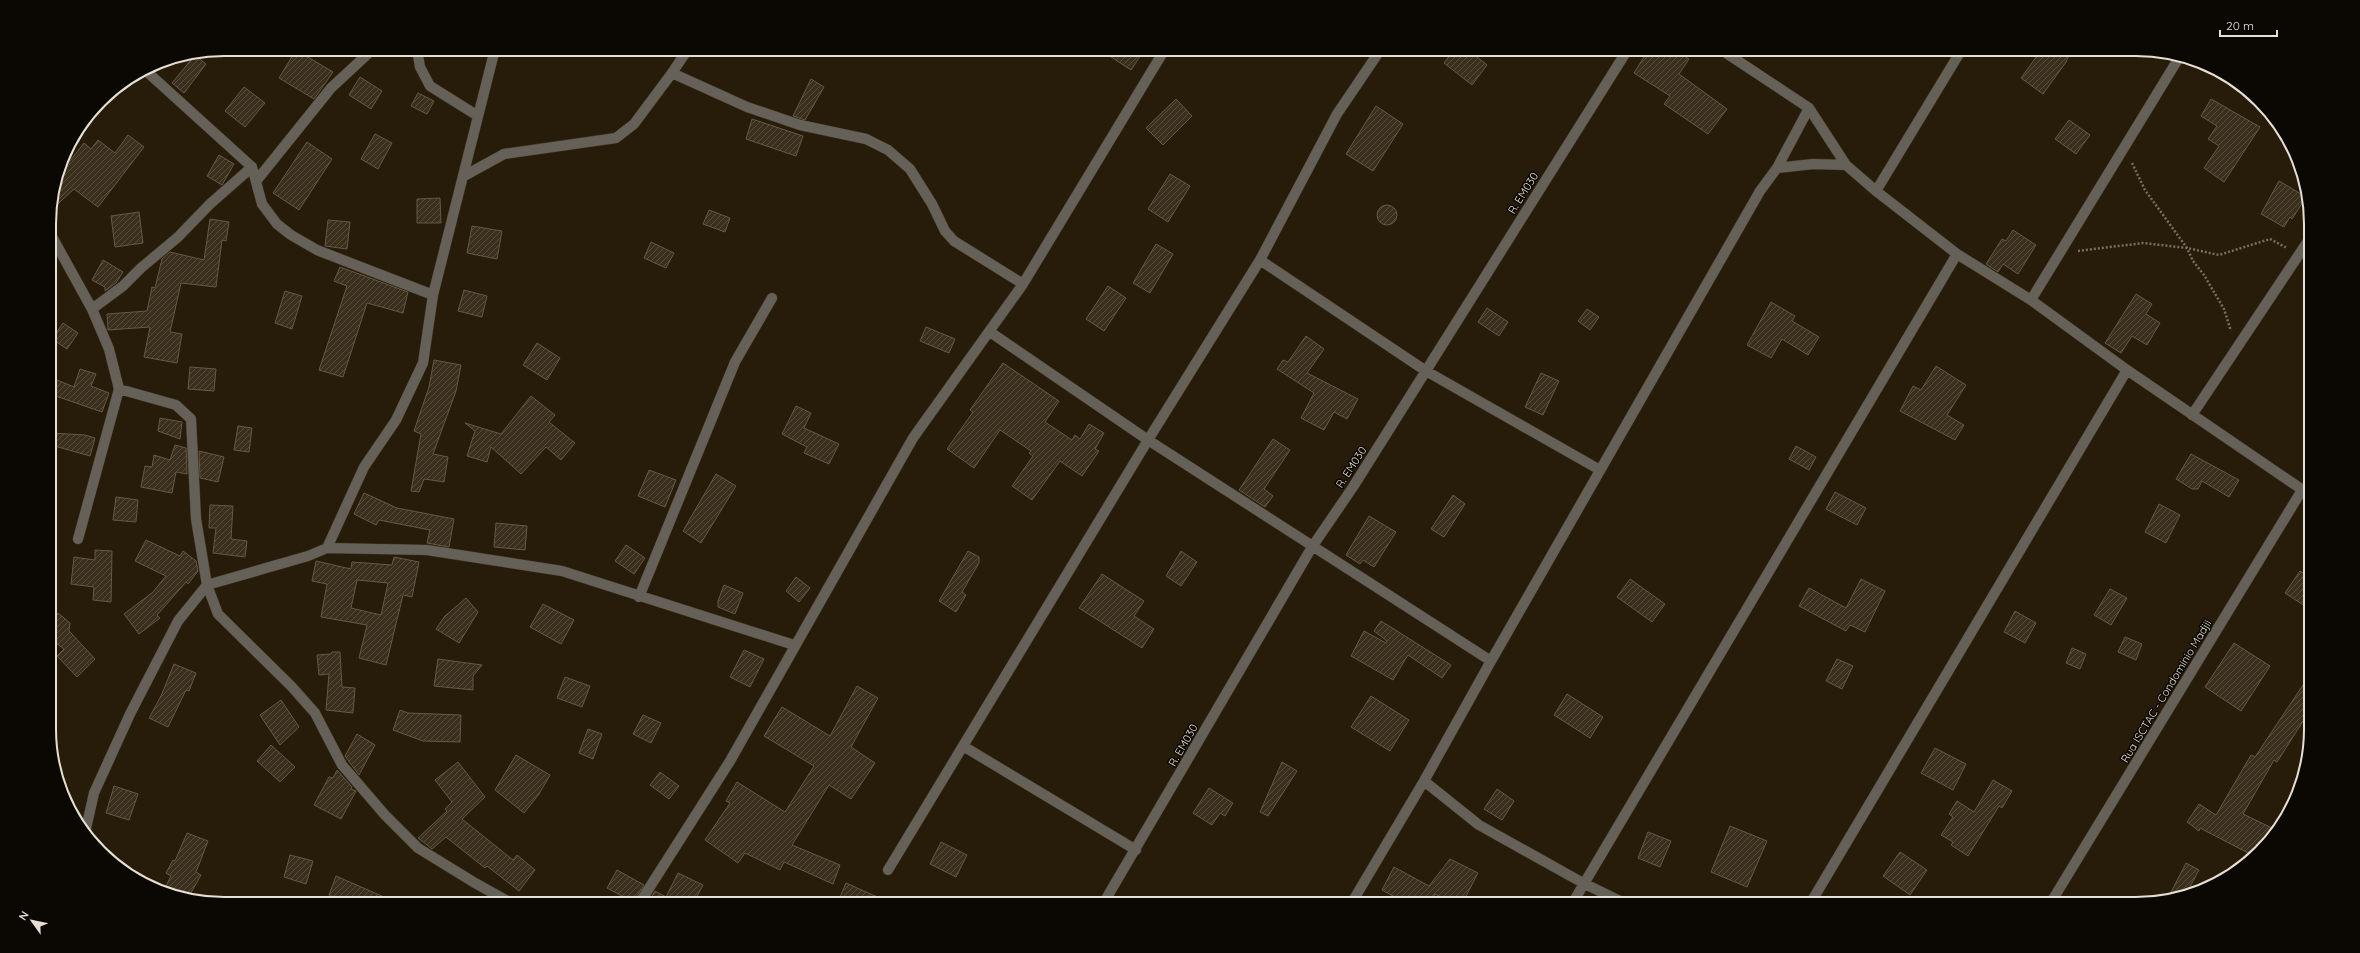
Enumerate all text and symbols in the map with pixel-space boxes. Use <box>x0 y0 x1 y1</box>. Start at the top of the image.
scale bar <box>2220 12 2277 38</box>
text: 20 m <box>2226 18 2254 33</box>
street label: R. EM030 <box>1505 170 1541 216</box>
street label: R. EM030 <box>1332 444 1370 490</box>
street label: Rua ISCTAC - Condominio Madjii <box>2118 617 2214 765</box>
street label: R. EM030 <box>1165 721 1201 769</box>
north arrow <box>12 901 52 941</box>
text: N <box>16 908 32 923</box>

